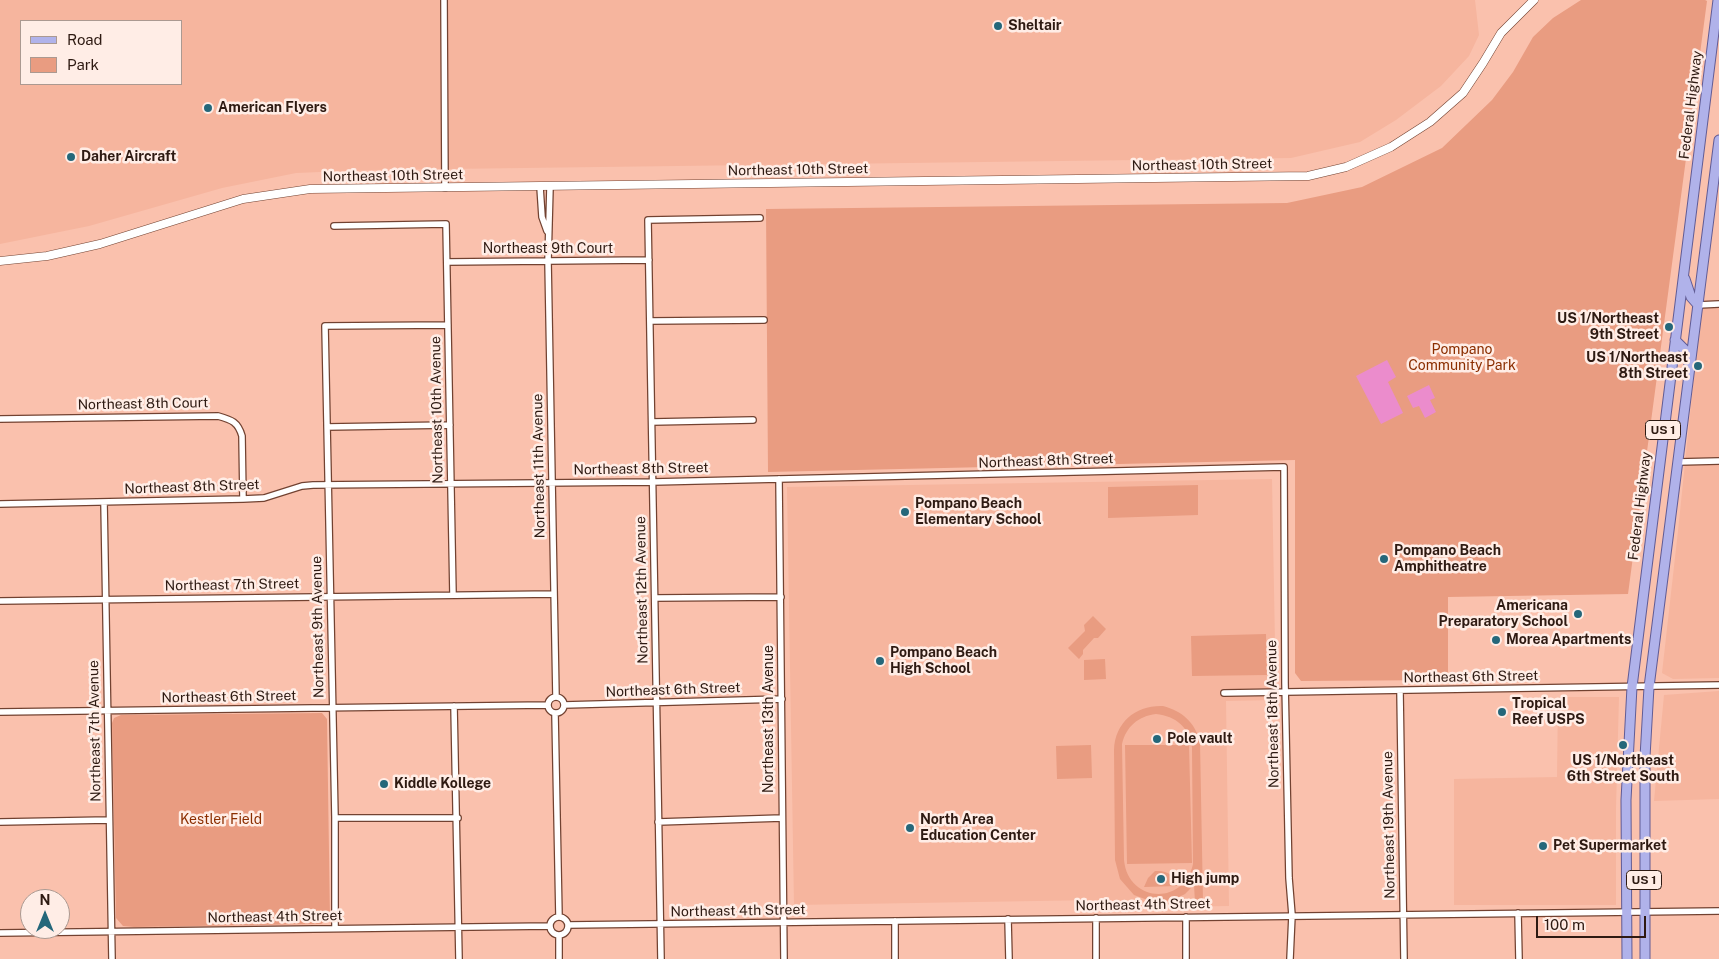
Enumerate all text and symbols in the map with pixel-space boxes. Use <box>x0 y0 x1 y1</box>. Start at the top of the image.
place label: Sheltair <box>1008 18 1061 34</box>
legend <box>20 20 182 85</box>
marker: Sheltair <box>992 20 1004 32</box>
text: Road <box>67 31 103 48</box>
street label: Federal Highway <box>1676 50 1706 160</box>
text: Park <box>67 56 99 73</box>
place label: American Flyers <box>218 100 327 116</box>
marker: American Flyers <box>202 102 214 114</box>
place label: Daher Aircraft <box>81 149 176 165</box>
marker: Daher Aircraft <box>65 151 77 163</box>
street label: Northeast 10th Street <box>1132 155 1272 175</box>
street label: Northeast 10th Street <box>728 160 868 180</box>
street label: Northeast 10th Street <box>323 166 463 186</box>
street label: Northeast 9th Court <box>483 241 613 257</box>
place label: US 1/Northeast 9th Street <box>1557 311 1659 344</box>
marker: US 1/Northeast 9th Street <box>1663 321 1675 333</box>
street label: Northeast 10th Avenue <box>427 336 447 484</box>
park label: Pompano Community Park <box>1408 342 1516 374</box>
place label: US 1/Northeast 8th Street <box>1586 350 1688 382</box>
marker: US 1/Northeast 8th Street <box>1692 360 1704 372</box>
street label: Northeast 11th Avenue <box>529 393 549 539</box>
street label: Northeast 8th Court <box>77 394 209 414</box>
road number: US 1 <box>1646 420 1680 440</box>
street label: Northeast 8th Street <box>978 450 1114 472</box>
street label: Federal Highway <box>1625 451 1655 561</box>
street label: Northeast 8th Street <box>573 459 709 479</box>
street label: Northeast 8th Street <box>124 476 260 498</box>
place label: Pompano Beach Elementary School <box>915 496 1042 528</box>
marker: Pompano Beach Elementary School <box>899 506 911 518</box>
street label: Northeast 12th Avenue <box>632 516 652 664</box>
place label: Pompano Beach Amphitheatre <box>1394 543 1501 576</box>
marker: Pompano Beach Amphitheatre <box>1378 553 1390 565</box>
street label: Northeast 9th Avenue <box>308 556 328 698</box>
street label: Northeast 7th Street <box>165 575 299 595</box>
place label: Americana Preparatory School <box>1439 598 1568 630</box>
marker: Americana Preparatory School <box>1572 608 1584 620</box>
place label: Morea Apartments <box>1506 632 1631 648</box>
marker: Morea Apartments <box>1490 634 1502 646</box>
street label: Northeast 18th Avenue <box>1263 640 1283 788</box>
street label: Northeast 13th Avenue <box>761 645 777 793</box>
place label: Pompano Beach High School <box>890 645 997 678</box>
marker: Pompano Beach High School <box>874 655 886 667</box>
street label: Northeast 7th Avenue <box>85 660 105 802</box>
street label: Northeast 6th Street <box>1403 667 1539 687</box>
street label: Northeast 6th Street <box>605 679 741 701</box>
street label: Northeast 6th Street <box>161 687 297 707</box>
place label: Tropical Reef USPS <box>1512 696 1585 729</box>
marker: Tropical Reef USPS <box>1496 706 1508 718</box>
place label: Pole vault <box>1167 731 1233 747</box>
marker: Pole vault <box>1151 733 1163 745</box>
marker: US 1/Northeast 6th Street South <box>1617 739 1629 751</box>
street label: Northeast 19th Avenue <box>1379 751 1399 899</box>
place label: US 1/Northeast 6th Street South <box>1567 753 1679 786</box>
place label: Kiddle Kollege <box>394 776 491 792</box>
marker: Kiddle Kollege <box>378 778 390 790</box>
park label: Kestler Field <box>180 812 262 828</box>
place label: North Area Education Center <box>920 812 1036 844</box>
marker: North Area Education Center <box>904 822 916 834</box>
place label: Pet Supermarket <box>1553 838 1667 854</box>
marker: Pet Supermarket <box>1537 840 1549 852</box>
road number: US 1 <box>1626 870 1662 890</box>
place label: High jump <box>1171 871 1239 887</box>
marker: High jump <box>1155 873 1167 885</box>
north arrow <box>20 889 70 939</box>
text: N <box>40 892 50 908</box>
street label: Northeast 4th Street <box>1075 895 1211 915</box>
street label: Northeast 4th Street <box>670 901 806 921</box>
scale bar <box>1539 906 1649 938</box>
street label: Northeast 4th Street <box>207 907 343 927</box>
text: 100 m <box>1544 916 1585 933</box>

